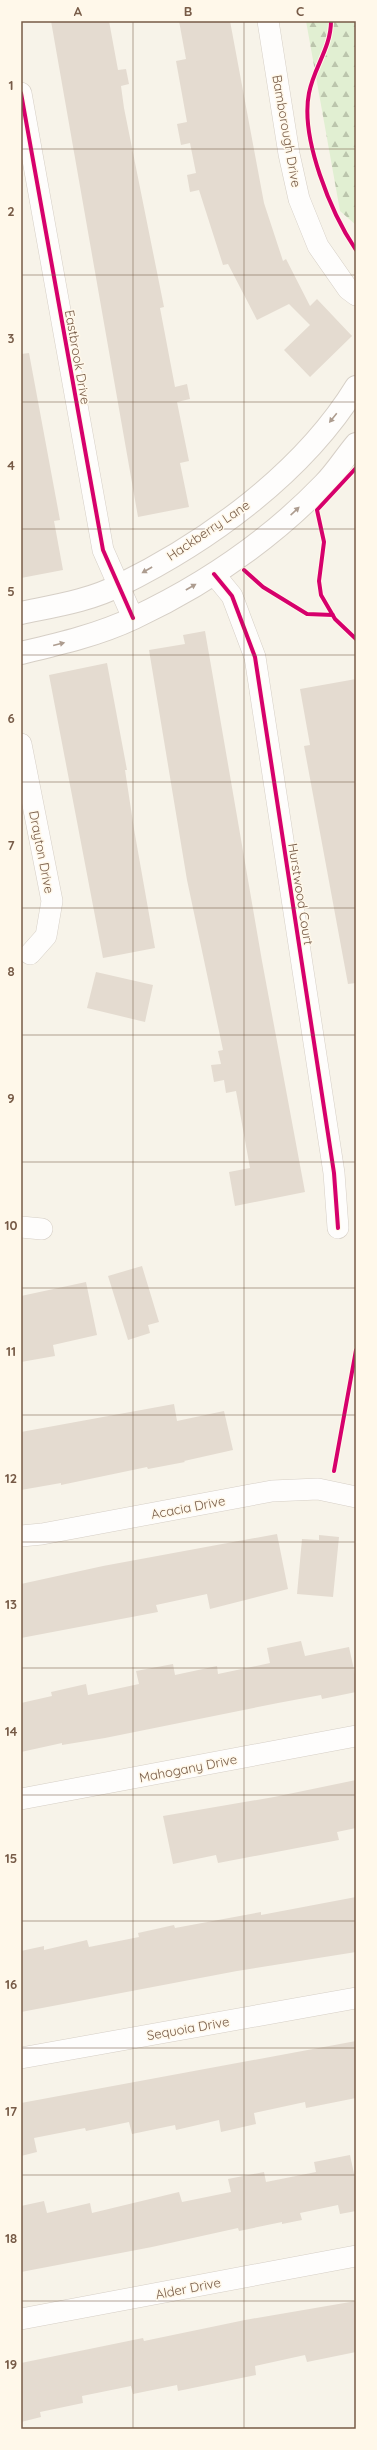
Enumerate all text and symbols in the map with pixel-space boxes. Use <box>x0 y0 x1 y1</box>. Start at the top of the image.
text: A <box>74 3 83 19</box>
text: B <box>184 3 192 19</box>
text: C <box>296 3 304 19</box>
street label: Bamborough Drive <box>269 73 305 189</box>
text: 1 <box>8 77 14 93</box>
text: 2 <box>7 203 15 219</box>
street label: Eastbrook Drive <box>62 308 94 406</box>
text: 3 <box>8 330 15 346</box>
one-way arrow <box>329 413 338 424</box>
text: 4 <box>7 457 15 473</box>
street label: Hackberry Lane <box>163 496 253 564</box>
one-way arrow <box>290 506 300 516</box>
one-way arrow <box>141 566 153 573</box>
text: 5 <box>7 583 15 599</box>
one-way arrow <box>185 584 197 591</box>
one-way arrow <box>53 640 65 646</box>
text: 6 <box>7 710 15 726</box>
street label: Drayton Drive <box>26 809 58 895</box>
text: 7 <box>7 837 15 853</box>
street label: Hurstwood Court <box>285 842 317 946</box>
text: 8 <box>7 963 15 979</box>
text: 9 <box>7 1090 15 1106</box>
text: 10 <box>4 1217 18 1233</box>
text: 11 <box>6 1343 16 1359</box>
text: 12 <box>5 1470 17 1486</box>
street label: Acacia Drive <box>150 1492 226 1522</box>
text: 13 <box>5 1596 17 1612</box>
text: 14 <box>5 1723 18 1739</box>
street label: Mahogany Drive <box>138 1751 238 1785</box>
text: 15 <box>5 1850 17 1866</box>
text: 16 <box>5 1976 17 1992</box>
street label: Sequoia Drive <box>146 2013 230 2043</box>
text: 17 <box>5 2103 17 2119</box>
text: 18 <box>5 2230 17 2246</box>
street label: Alder Drive <box>154 2274 222 2302</box>
text: 19 <box>5 2356 17 2372</box>

